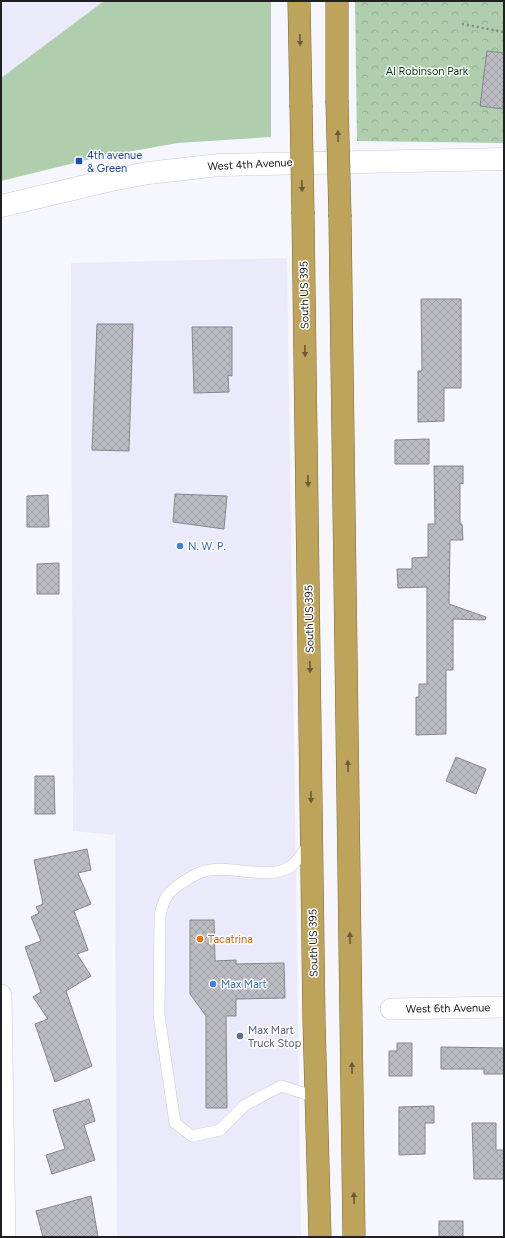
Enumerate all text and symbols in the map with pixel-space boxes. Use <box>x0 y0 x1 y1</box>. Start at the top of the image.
one-way arrow <box>297 34 303 47</box>
park label: Al Robinson Park <box>386 65 469 78</box>
one-way arrow <box>335 129 341 142</box>
place label: 4th avenue & Green <box>87 149 142 175</box>
marker: 4th avenue & Green <box>74 156 84 166</box>
street label: West 4th Avenue <box>207 156 293 173</box>
one-way arrow <box>299 180 306 192</box>
street label: South US 395 <box>297 261 312 329</box>
one-way arrow <box>302 345 308 358</box>
one-way arrow <box>305 475 311 488</box>
place label: N. W. P. <box>188 540 226 553</box>
marker: N. W. P. <box>175 541 185 551</box>
street label: South US 395 <box>302 585 317 653</box>
one-way arrow <box>307 661 313 674</box>
one-way arrow <box>345 759 351 772</box>
one-way arrow <box>308 791 314 804</box>
street label: South US 395 <box>306 909 321 977</box>
one-way arrow <box>347 931 353 944</box>
place label: Tacatrina <box>208 933 253 946</box>
marker: Tacatrina <box>195 934 205 944</box>
place label: Max Mart <box>221 978 267 991</box>
marker: Max Mart <box>208 979 218 989</box>
street label: West 6th Avenue <box>406 1001 490 1016</box>
place label: Max Mart Truck Stop <box>248 1024 302 1050</box>
marker: Max Mart Truck Stop <box>235 1031 245 1041</box>
one-way arrow <box>349 1061 355 1074</box>
one-way arrow <box>351 1191 357 1204</box>

